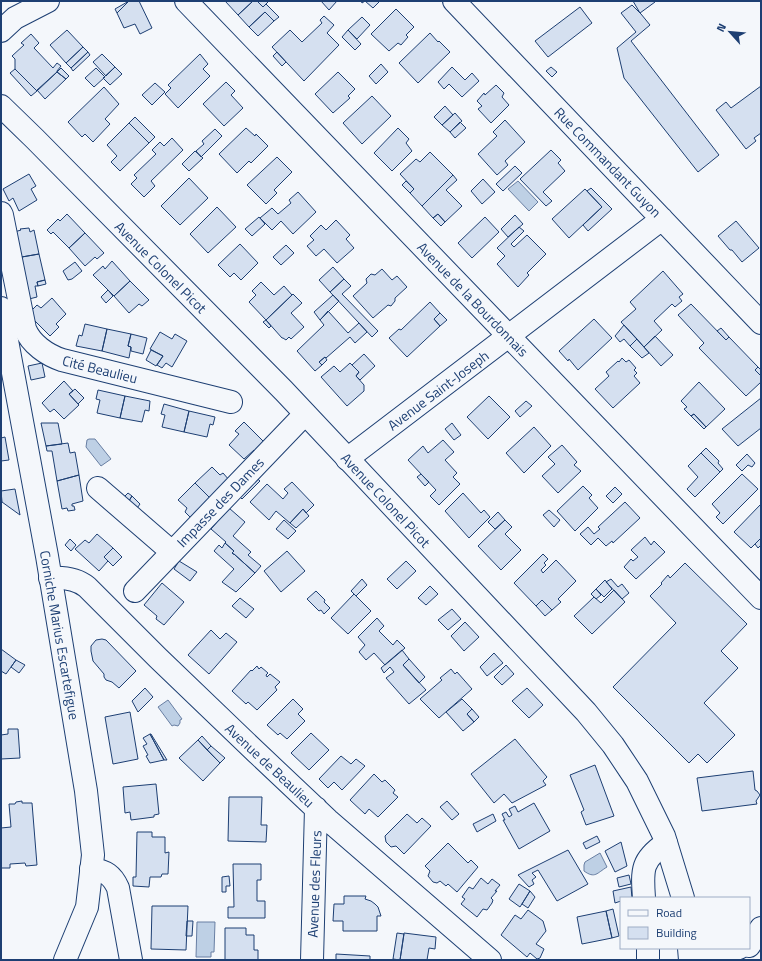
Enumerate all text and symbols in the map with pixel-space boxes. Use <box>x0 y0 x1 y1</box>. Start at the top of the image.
north arrow <box>710 12 750 52</box>
text: N <box>712 20 730 34</box>
street label: Rue Commandant Guyon <box>550 102 666 222</box>
street label: Avenue Colonel Picot <box>110 216 212 318</box>
street label: Avenue de la Bourdonnais <box>413 237 533 361</box>
street label: Avenue Saint-Joseph <box>383 345 493 435</box>
street label: Cité Beaulieu <box>60 350 140 388</box>
street label: Avenue Colonel Picot <box>336 448 436 552</box>
street label: Impasse des Dames <box>171 452 269 552</box>
street label: Corniche Marius Escartefigue <box>35 549 85 721</box>
street label: Avenue de Beaulieu <box>221 718 319 812</box>
street label: Avenue des Fleurs <box>302 830 326 938</box>
legend <box>620 897 750 949</box>
text: Road <box>656 903 682 922</box>
text: Building <box>656 923 697 942</box>

